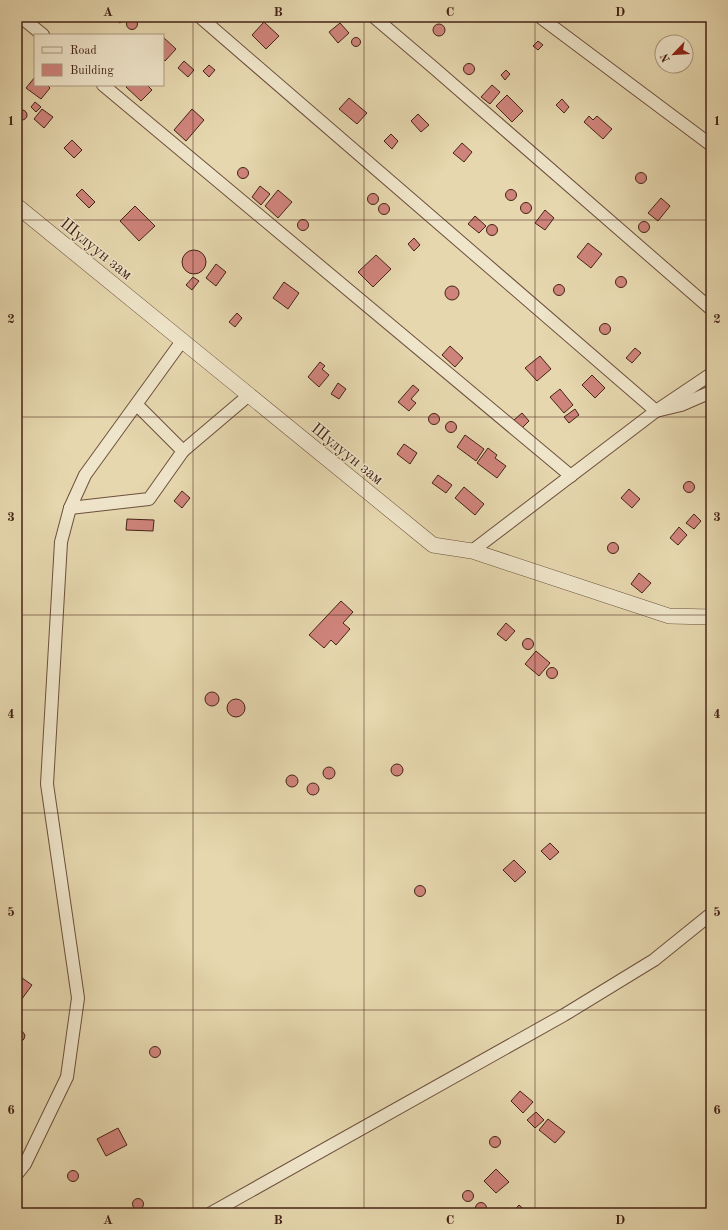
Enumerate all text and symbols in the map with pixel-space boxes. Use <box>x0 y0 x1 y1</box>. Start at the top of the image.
text: A <box>103 6 113 19</box>
text: B <box>273 6 283 19</box>
text: C <box>446 6 454 19</box>
text: D <box>615 6 625 19</box>
legend <box>34 34 164 86</box>
north arrow <box>654 34 694 74</box>
text: Road <box>70 45 97 57</box>
text: N <box>659 51 673 64</box>
text: Building <box>70 65 114 77</box>
text: 1 <box>7 115 15 128</box>
text: 1 <box>713 115 721 128</box>
street label: Шулуун зам <box>57 216 135 283</box>
text: 2 <box>7 313 15 326</box>
text: 2 <box>713 313 721 326</box>
street label: Шулуун зам <box>308 421 386 488</box>
text: 3 <box>7 511 15 524</box>
text: 3 <box>713 511 721 524</box>
text: 4 <box>7 708 15 721</box>
text: 4 <box>713 708 721 721</box>
text: 5 <box>7 906 15 919</box>
text: 5 <box>713 906 721 919</box>
text: 6 <box>7 1104 15 1117</box>
text: 6 <box>713 1104 721 1117</box>
text: A <box>103 1214 113 1227</box>
text: B <box>273 1214 283 1227</box>
text: C <box>446 1214 454 1227</box>
text: D <box>615 1214 625 1227</box>

